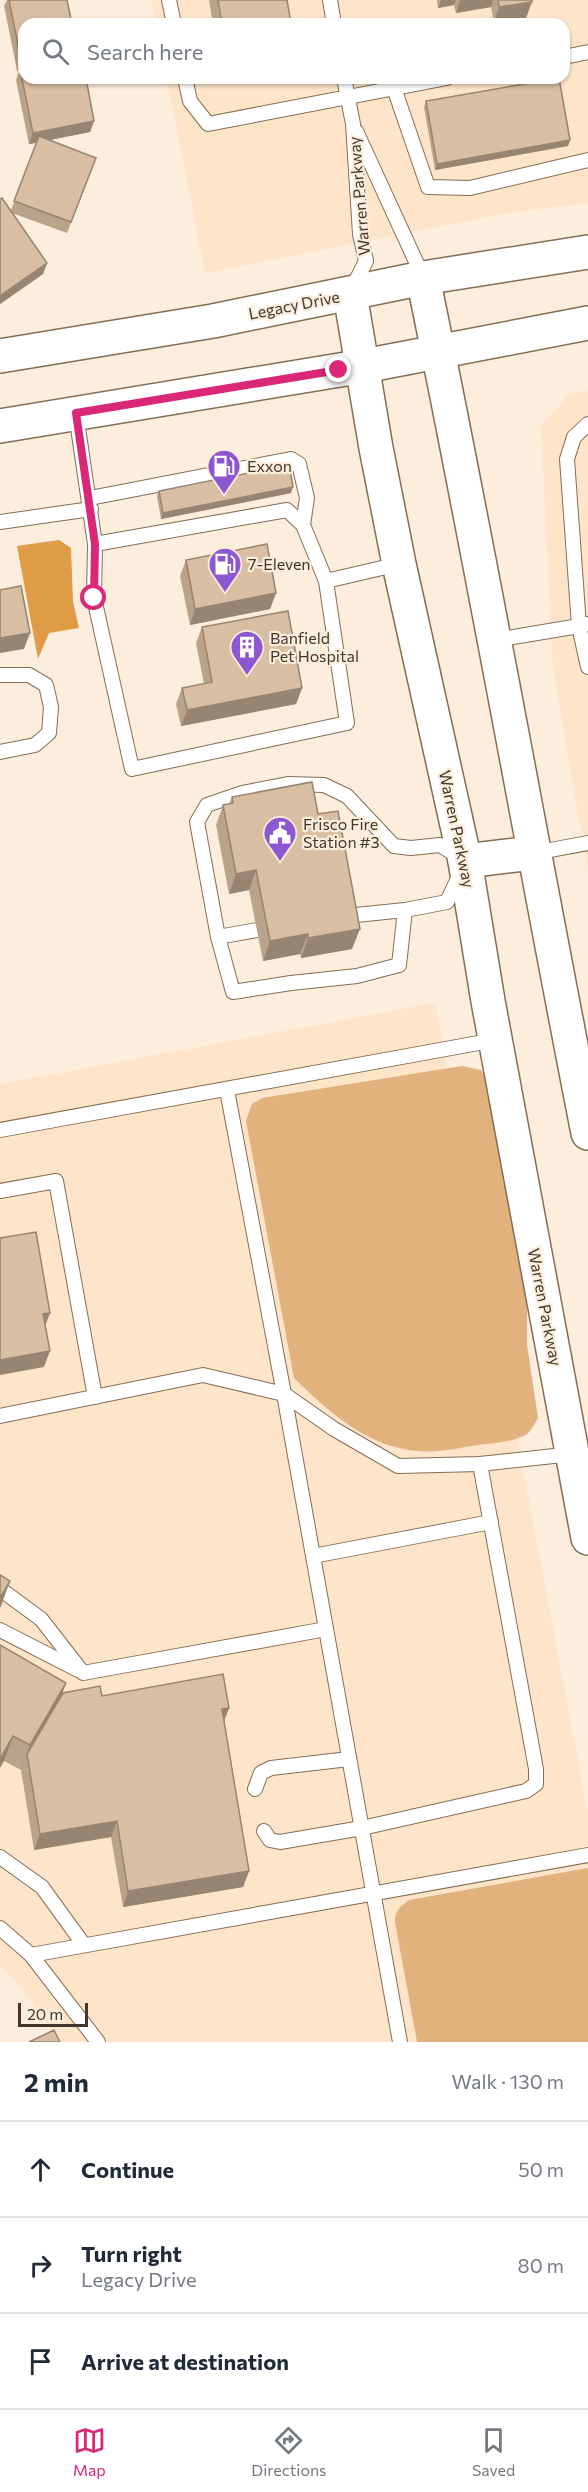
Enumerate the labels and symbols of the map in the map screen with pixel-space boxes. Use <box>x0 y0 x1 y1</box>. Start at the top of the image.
street label: Warren Parkway <box>344 136 373 256</box>
street label: Legacy Drive <box>247 286 341 323</box>
route end <box>325 356 351 382</box>
fuel station icon: Exxon <box>206 448 242 495</box>
place label: Exxon <box>247 456 292 475</box>
fuel station icon: 7-Eleven <box>207 546 243 593</box>
place label: 7-Eleven <box>248 554 311 573</box>
route start <box>80 584 106 610</box>
place label: Banfield Pet Hospital <box>270 628 359 665</box>
building icon: Banfield Pet Hospital <box>229 629 265 676</box>
street label: Warren Parkway <box>436 768 479 889</box>
place label: Frisco Fire Station #3 <box>303 814 380 851</box>
public building icon: Frisco Fire Station #3 <box>262 815 298 862</box>
street label: Warren Parkway <box>525 1246 566 1367</box>
scale bar <box>18 2000 88 2028</box>

